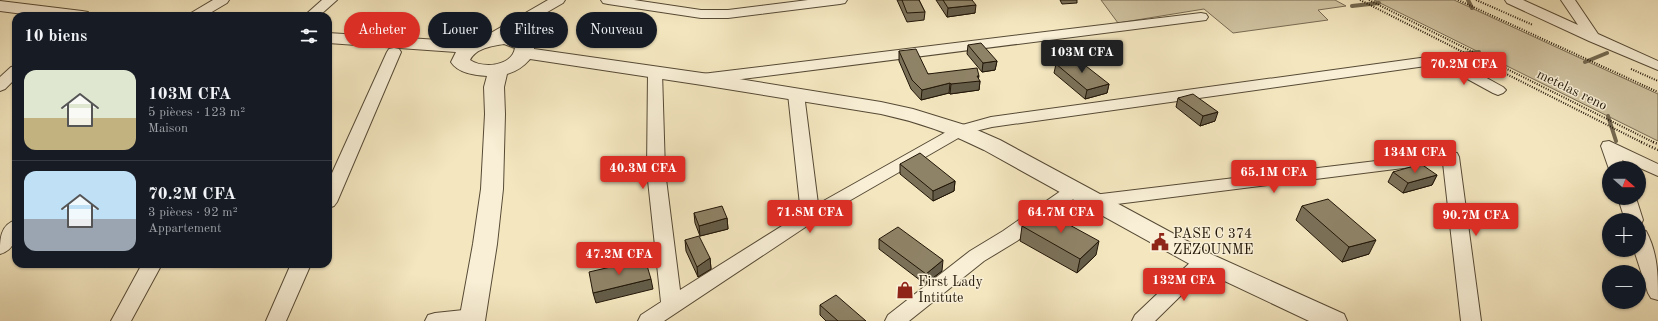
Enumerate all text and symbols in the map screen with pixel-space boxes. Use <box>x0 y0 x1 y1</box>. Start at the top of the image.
chip: Acheter <box>344 12 420 48</box>
chip: Louer <box>428 12 492 48</box>
chip: Filtres <box>500 12 568 48</box>
chip: Nouveau <box>576 12 657 48</box>
icon: filters <box>298 25 320 47</box>
text: 10 biens <box>24 28 87 45</box>
pin: 103M CFA <box>1041 40 1123 74</box>
text: 103M CFA <box>1050 46 1114 59</box>
pin: 70.2M CFA <box>1418 52 1510 86</box>
text: 70.2M CFA <box>1430 58 1498 71</box>
street label: metelas reno <box>1535 67 1609 113</box>
icon: home <box>56 86 104 134</box>
text: 103M CFA <box>148 86 231 103</box>
text: 5 pièces · 123 m² <box>148 106 245 119</box>
text: Maison <box>148 122 188 135</box>
pin: 134M CFA <box>1374 140 1456 174</box>
text: 134M CFA <box>1383 146 1447 159</box>
pin: 40.3M CFA <box>597 156 689 190</box>
pin: 65.1M CFA <box>1228 160 1320 194</box>
north arrow <box>1602 161 1646 205</box>
map controls <box>1602 161 1646 309</box>
text: 40.3M CFA <box>609 162 677 175</box>
text: 65.1M CFA <box>1240 166 1308 179</box>
text: 70.2M CFA <box>148 186 236 203</box>
icon: home <box>56 187 104 235</box>
pin: 71.8M CFA <box>764 200 856 234</box>
pin: 64.7M CFA <box>1015 200 1107 234</box>
pin: 90.7M CFA <box>1430 203 1522 237</box>
text: 3 pièces · 92 m² <box>148 206 238 219</box>
text: 71.8M CFA <box>776 206 844 219</box>
text: 64.7M CFA <box>1027 206 1095 219</box>
text: 90.7M CFA <box>1442 209 1510 222</box>
button: + <box>1602 213 1646 257</box>
text: Appartement <box>148 222 222 235</box>
place label: PASE C 374 ZEZOUNME <box>1173 227 1253 257</box>
public building icon: PASE C 374 ZEZOUNME <box>1150 232 1170 252</box>
pin: 47.2M CFA <box>573 242 665 276</box>
text: 47.2M CFA <box>585 248 653 261</box>
button: − <box>1602 265 1646 309</box>
pin: 132M CFA <box>1143 268 1225 302</box>
text: 132M CFA <box>1152 274 1216 287</box>
place label: First Lady Intitute <box>918 275 983 305</box>
shop icon: First Lady Intitute <box>895 280 915 300</box>

